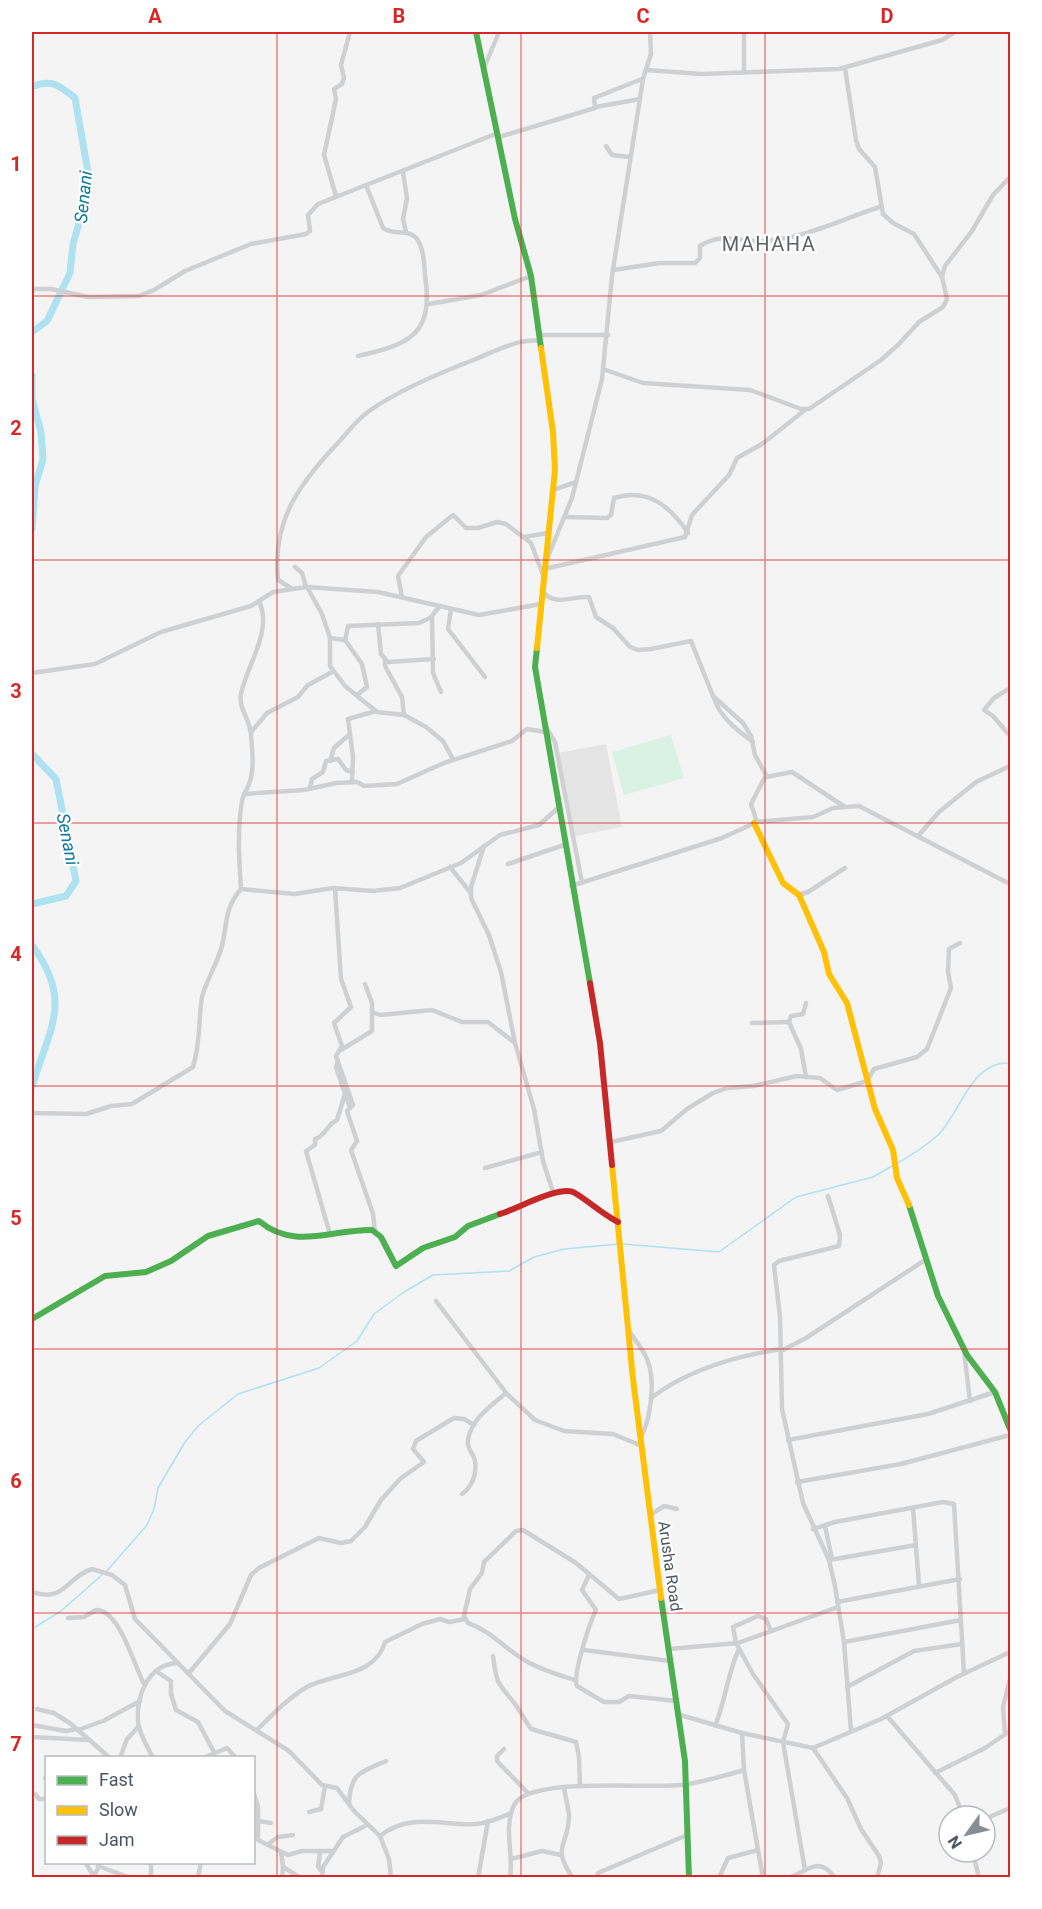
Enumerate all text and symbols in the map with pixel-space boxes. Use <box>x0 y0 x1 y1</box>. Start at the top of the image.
text: A <box>148 4 162 28</box>
text: B <box>393 4 405 28</box>
text: C <box>636 4 650 28</box>
text: D <box>881 4 894 28</box>
text: 1 <box>10 152 22 176</box>
water label: Senani <box>70 169 96 224</box>
district label: MAHAHA <box>722 232 816 256</box>
text: 2 <box>10 416 22 440</box>
text: 3 <box>10 679 22 703</box>
water label: Senani <box>53 811 83 868</box>
text: 4 <box>10 942 22 966</box>
text: 5 <box>10 1206 22 1230</box>
text: 6 <box>10 1469 22 1493</box>
street label: Arusha Road <box>654 1520 686 1612</box>
text: 7 <box>10 1732 22 1756</box>
legend <box>45 1756 255 1864</box>
text: Fast <box>99 1769 134 1790</box>
text: Slow <box>99 1799 138 1820</box>
north arrow <box>937 1804 997 1864</box>
text: Jam <box>99 1829 135 1850</box>
text: N <box>944 1832 966 1852</box>

